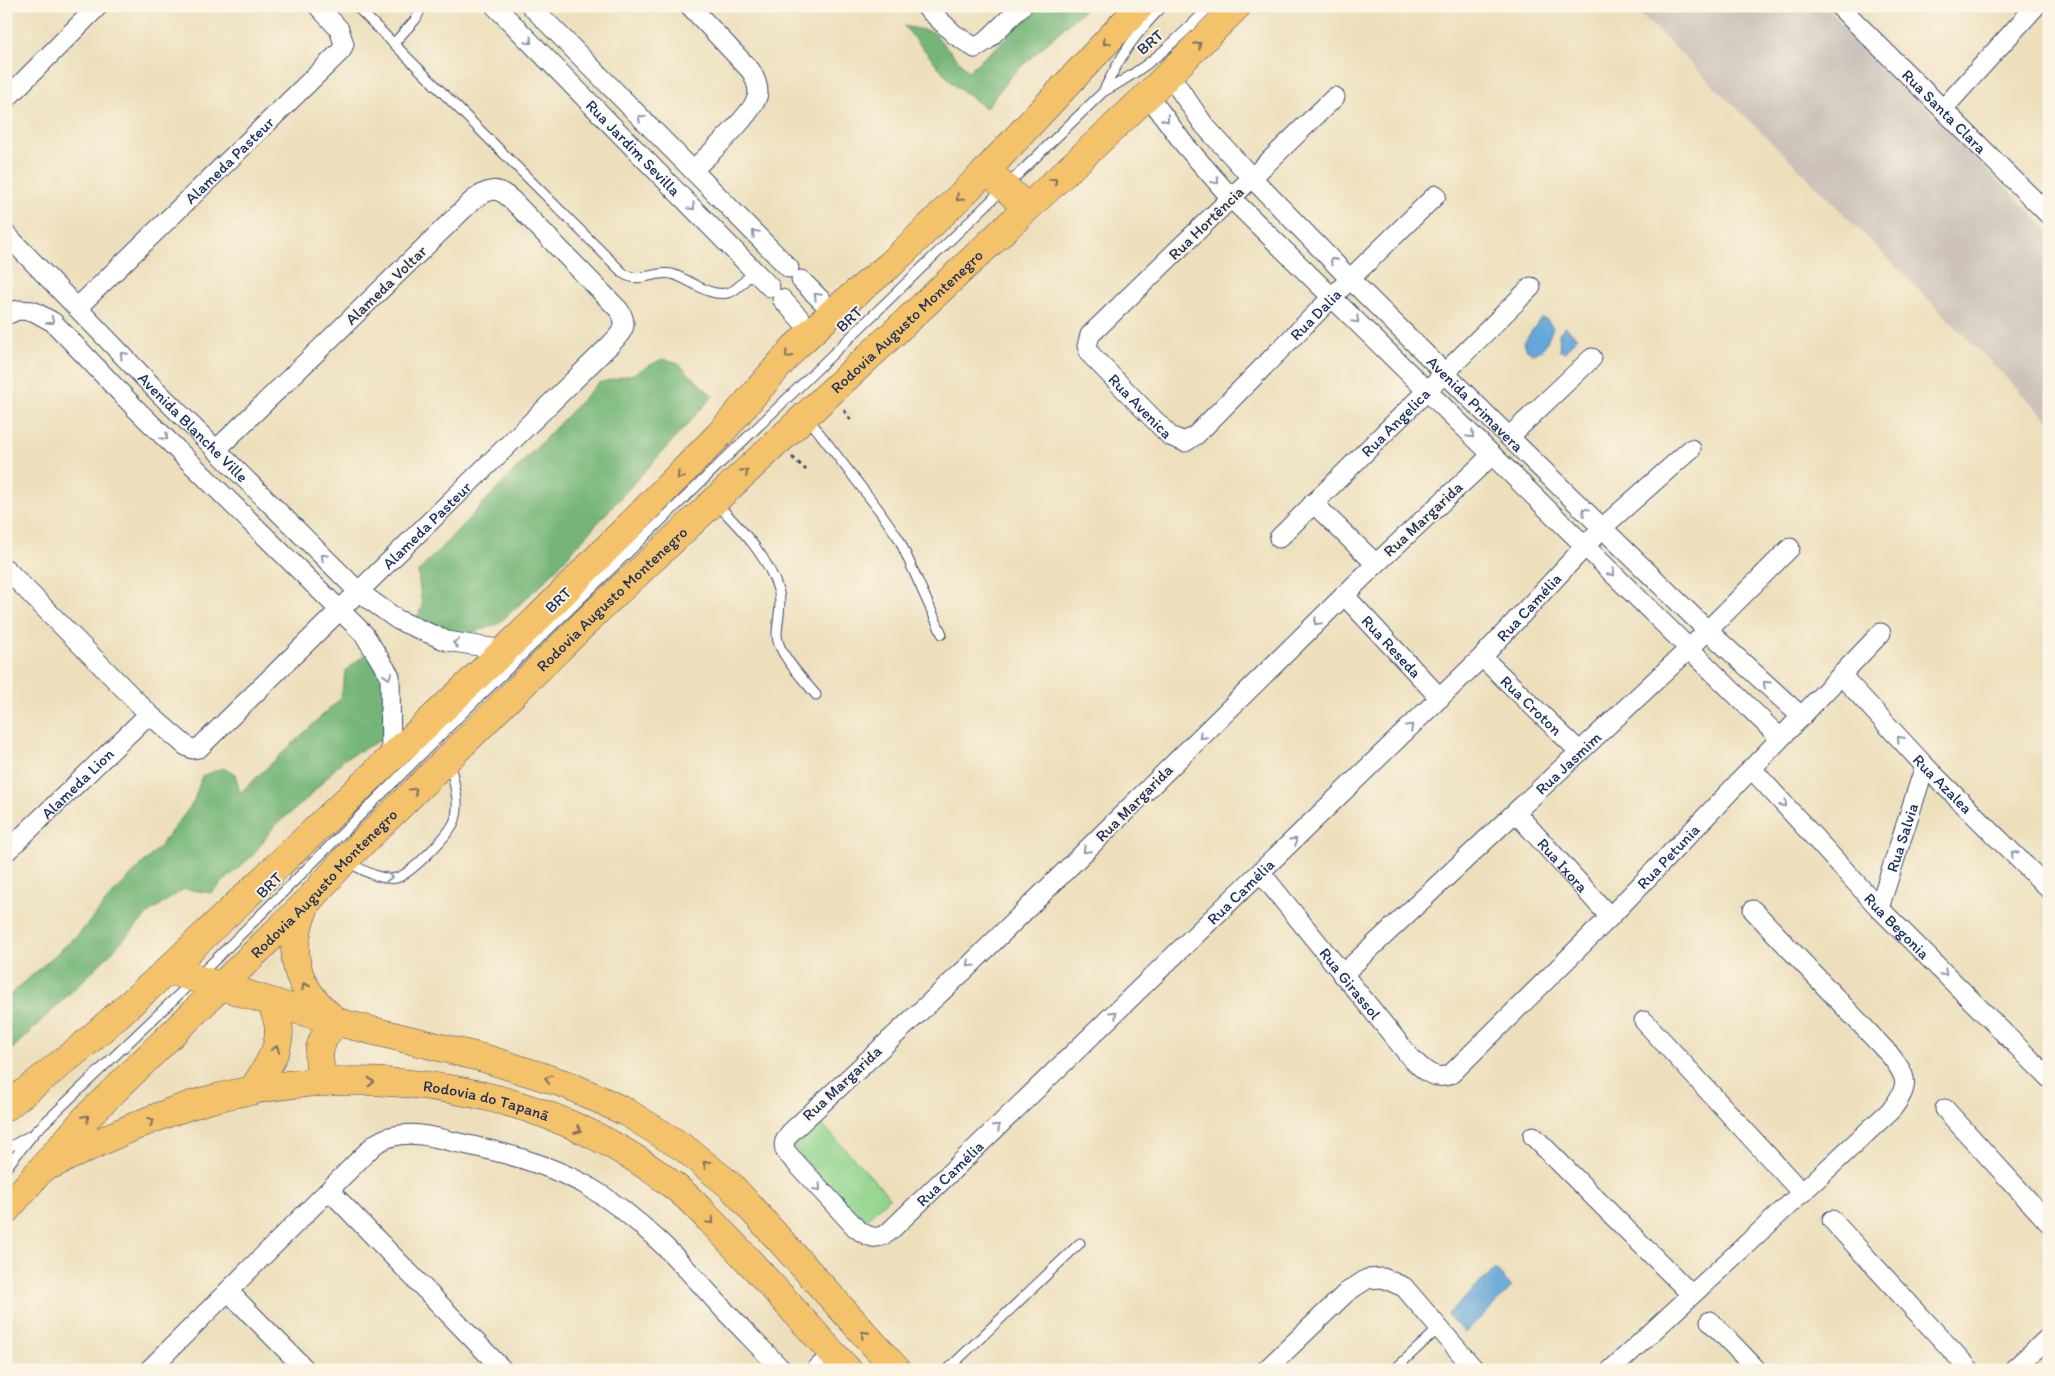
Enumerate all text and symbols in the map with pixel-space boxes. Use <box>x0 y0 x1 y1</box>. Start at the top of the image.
street label: BRT <box>1133 25 1167 59</box>
one-way arrow <box>523 35 532 44</box>
one-way arrow <box>1103 36 1112 45</box>
one-way arrow <box>1192 42 1201 51</box>
street label: Rua Santa Clara <box>1898 65 1991 158</box>
street label: Rua Jardim Sevilla <box>582 95 685 200</box>
street label: Alameda Pasteur <box>181 112 278 208</box>
one-way arrow <box>1160 113 1169 123</box>
one-way arrow <box>638 114 647 123</box>
one-way arrow <box>1211 175 1220 184</box>
one-way arrow <box>1049 177 1058 186</box>
street label: Rua Hortência <box>1164 182 1248 264</box>
one-way arrow <box>956 192 965 201</box>
one-way arrow <box>686 202 695 211</box>
one-way arrow <box>752 230 761 239</box>
street label: Alameda Voltar <box>341 241 431 329</box>
street label: Rodovia Augusto Montenegro <box>827 245 987 397</box>
one-way arrow <box>1330 258 1339 267</box>
street label: Rua Dalia <box>1286 284 1345 344</box>
one-way arrow <box>814 293 823 302</box>
street label: BRT <box>832 302 866 336</box>
one-way arrow <box>1351 314 1360 323</box>
one-way arrow <box>45 316 54 324</box>
one-way arrow <box>785 350 794 359</box>
one-way arrow <box>120 352 129 361</box>
street label: Avenida Primavera <box>1423 352 1528 456</box>
street label: Avenida Blanche Ville <box>134 368 252 486</box>
street label: Rua Avenica <box>1105 369 1177 442</box>
street label: Rua Angelica <box>1357 384 1434 460</box>
one-way arrow <box>1465 429 1474 438</box>
one-way arrow <box>159 431 168 440</box>
one-way arrow <box>739 469 748 478</box>
one-way arrow <box>677 470 686 479</box>
street label: Alameda Pasteur <box>378 477 476 573</box>
street label: Rua Margarida <box>1379 477 1467 561</box>
one-way arrow <box>1582 508 1591 517</box>
street label: Rodovia Augusto Montenegro <box>532 522 691 675</box>
one-way arrow <box>321 554 330 563</box>
one-way arrow <box>1607 567 1616 576</box>
street label: Rua Camélia <box>1492 569 1565 645</box>
street label: BRT <box>541 583 575 617</box>
street label: Rua Reseda <box>1358 611 1426 682</box>
one-way arrow <box>1314 616 1323 625</box>
one-way arrow <box>452 638 461 648</box>
one-way arrow <box>382 671 392 680</box>
street label: Rua Croton <box>1497 671 1566 739</box>
one-way arrow <box>1762 681 1771 690</box>
one-way arrow <box>1404 724 1413 733</box>
street label: Rua Jasmim <box>1531 727 1605 798</box>
one-way arrow <box>1198 730 1207 739</box>
one-way arrow <box>1897 735 1906 744</box>
street label: Alameda Lion <box>37 744 118 823</box>
street label: Rua Azalea <box>1909 750 1977 817</box>
street label: Rua Margarida <box>1091 760 1177 846</box>
one-way arrow <box>408 788 417 797</box>
one-way arrow <box>1778 798 1787 807</box>
street label: Rua Salvia <box>1882 801 1922 874</box>
street label: Rodovia Augusto Montenegro <box>246 805 401 962</box>
street label: Rua Petunia <box>1633 819 1704 893</box>
street label: Rua Ixora <box>1534 834 1593 896</box>
one-way arrow <box>1288 838 1297 847</box>
one-way arrow <box>1083 844 1092 853</box>
one-way arrow <box>2011 851 2020 860</box>
street label: Rua Camélia <box>1203 854 1278 928</box>
street label: BRT <box>252 868 286 902</box>
one-way arrow <box>386 872 394 882</box>
street label: Rua Begonia <box>1860 889 1934 963</box>
street label: Rua Girassol <box>1316 944 1385 1023</box>
one-way arrow <box>967 958 976 967</box>
one-way arrow <box>1938 967 1947 976</box>
one-way arrow <box>300 982 311 991</box>
one-way arrow <box>1108 1011 1117 1020</box>
street label: Rua Margarida <box>798 1041 886 1125</box>
one-way arrow <box>270 1045 280 1053</box>
one-way arrow <box>545 1075 553 1085</box>
street label: Rodovia do Tapanã <box>422 1076 553 1125</box>
one-way arrow <box>367 1077 375 1087</box>
one-way arrow <box>80 1115 89 1124</box>
one-way arrow <box>147 1117 155 1127</box>
one-way arrow <box>573 1123 582 1134</box>
one-way arrow <box>991 1124 1000 1133</box>
street label: Rua Camélia <box>912 1136 987 1210</box>
one-way arrow <box>702 1161 712 1170</box>
one-way arrow <box>813 1183 822 1192</box>
one-way arrow <box>705 1216 714 1225</box>
one-way arrow <box>861 1331 870 1340</box>

